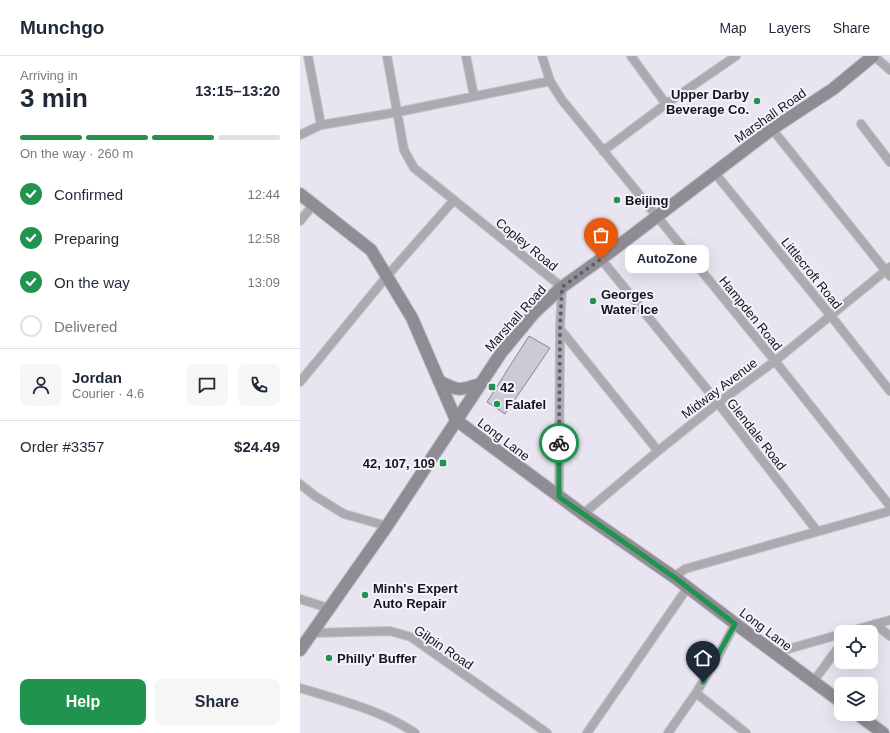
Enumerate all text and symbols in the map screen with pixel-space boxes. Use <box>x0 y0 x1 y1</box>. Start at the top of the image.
text: Munchgo <box>20 17 104 38</box>
text: Map <box>719 20 747 36</box>
text: Layers <box>769 20 811 36</box>
text: Share <box>833 20 870 36</box>
text: Arriving in <box>20 68 78 83</box>
text: 13:15–13:20 <box>195 82 280 99</box>
text: 3 min <box>20 83 88 113</box>
street label: Marshall Road <box>732 85 809 146</box>
place label: Upper Darby Beverage Co. <box>666 87 750 117</box>
marker: Upper Darby Beverage Co. <box>752 96 762 106</box>
text: On the way · 260 m <box>20 146 133 161</box>
icon: check <box>20 183 42 205</box>
text: Confirmed <box>54 186 123 203</box>
text: 12:44 <box>247 187 280 202</box>
place label: Beijing <box>625 193 668 208</box>
marker: Beijing <box>612 195 622 205</box>
street label: Copley Road <box>493 215 561 274</box>
pin <box>584 218 618 259</box>
icon: bag <box>590 224 612 246</box>
icon: check <box>20 227 42 249</box>
text: Preparing <box>54 230 119 247</box>
text: 12:58 <box>247 231 280 246</box>
street label: Littlecroft Road <box>778 235 845 312</box>
callout: AutoZone <box>625 245 709 273</box>
text: AutoZone <box>637 251 697 266</box>
icon: check <box>20 271 42 293</box>
street label: Hampden Road <box>716 273 785 353</box>
text: On the way <box>54 274 130 291</box>
text: 13:09 <box>247 275 280 290</box>
street label: Marshall Road <box>482 282 549 355</box>
place label: Georges Water Ice <box>601 287 658 317</box>
marker: Georges Water Ice <box>588 296 598 306</box>
text: Delivered <box>54 318 117 335</box>
street label: Midway Avenue <box>679 355 760 422</box>
button: person <box>20 364 62 406</box>
button: chat <box>186 364 228 406</box>
button: phone <box>238 364 280 406</box>
text: Jordan <box>72 369 122 386</box>
place label: 42 <box>500 380 514 395</box>
marker: 42 <box>487 382 497 392</box>
text: Courier · 4.6 <box>72 386 144 401</box>
street label: Glendale Road <box>724 396 789 473</box>
place label: Falafel <box>505 397 546 412</box>
marker: Falafel <box>492 399 502 409</box>
street label: Long Lane <box>475 415 533 464</box>
courier <box>539 423 579 463</box>
icon: bike <box>548 432 570 454</box>
text: Order #3357 <box>20 438 104 455</box>
text: $24.49 <box>234 438 280 455</box>
place label: 42, 107, 109 <box>363 456 435 471</box>
marker: 42, 107, 109 <box>438 458 448 468</box>
place label: Minh's Expert Auto Repair <box>373 581 458 611</box>
marker: Minh's Expert Auto Repair <box>360 590 370 600</box>
street label: Long Lane <box>737 605 795 654</box>
street label: Gilpin Road <box>411 622 476 673</box>
map controls <box>834 625 878 721</box>
button: locate <box>834 625 878 669</box>
pin <box>686 641 720 682</box>
icon: home <box>692 647 714 669</box>
place label: Philly' Buffer <box>337 651 417 666</box>
marker: Philly' Buffer <box>324 653 334 663</box>
button: layers <box>834 677 878 721</box>
button: Help <box>20 679 146 725</box>
button: Share <box>154 679 280 725</box>

